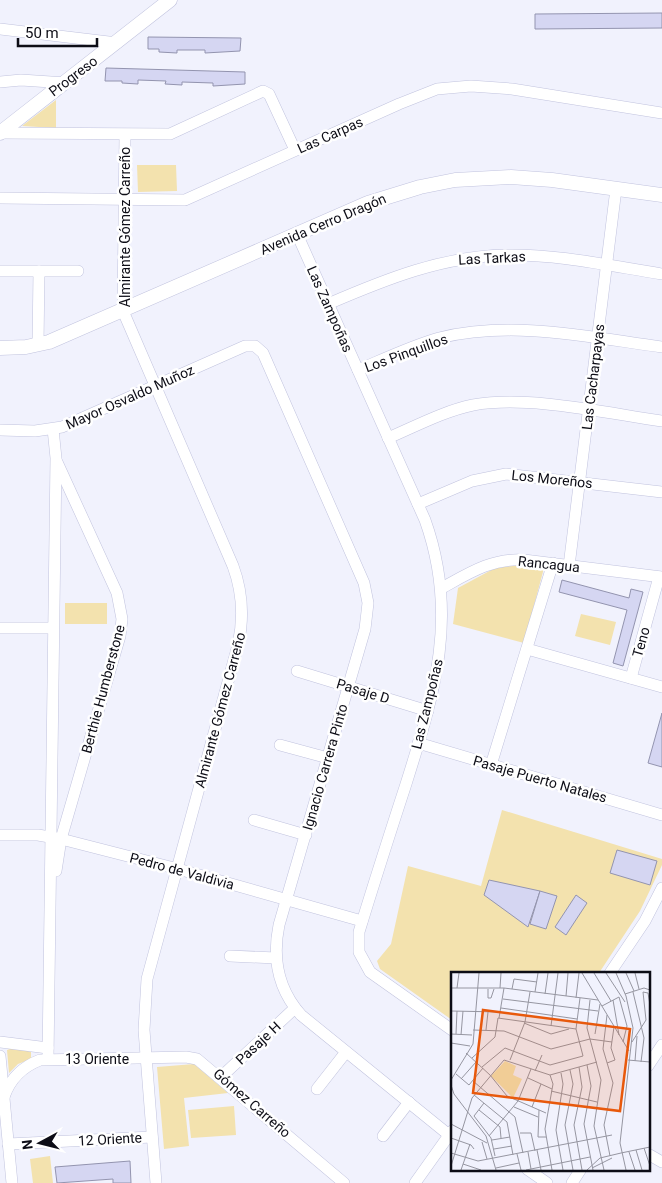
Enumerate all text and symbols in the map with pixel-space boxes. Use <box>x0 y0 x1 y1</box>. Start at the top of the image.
scale bar <box>18 15 96 47</box>
text: 50 m <box>25 24 59 42</box>
street label: Progreso <box>46 53 100 99</box>
street label: Las Carpas <box>295 113 365 157</box>
street label: Almirante Gómez Carreño <box>117 147 133 307</box>
street label: Avenida Cerro Dragón <box>258 190 388 258</box>
street label: Las Tarkas <box>458 248 526 268</box>
street label: Las Zampoñas <box>304 263 356 355</box>
street label: Las Cacharpayas <box>579 323 607 431</box>
street label: Los Pinquillos <box>362 331 450 375</box>
street label: Mayor Osvaldo Muñoz <box>63 361 197 433</box>
street label: Los Moreños <box>511 467 593 491</box>
street label: Rancagua <box>517 553 581 575</box>
street label: Berthie Humberstone <box>78 623 128 755</box>
street label: Teno <box>629 625 653 659</box>
street label: Almirante Gómez Carreño <box>192 630 248 790</box>
street label: Las Zampoñas <box>408 657 446 751</box>
street label: Pasaje D <box>335 675 391 707</box>
street label: Ignacio Carrera Pinto <box>299 702 351 832</box>
street label: Pasaje Puerto Natales <box>471 752 609 806</box>
street label: Pedro de Valdivia <box>128 849 236 893</box>
inset map <box>451 972 650 1170</box>
street label: Pasaje H <box>232 1018 284 1068</box>
street label: 13 Oriente <box>65 1051 129 1067</box>
street label: Gómez Carreño <box>210 1065 294 1141</box>
north arrow <box>15 1118 65 1168</box>
street label: 12 Oriente <box>78 1129 142 1149</box>
text: N <box>19 1139 36 1150</box>

